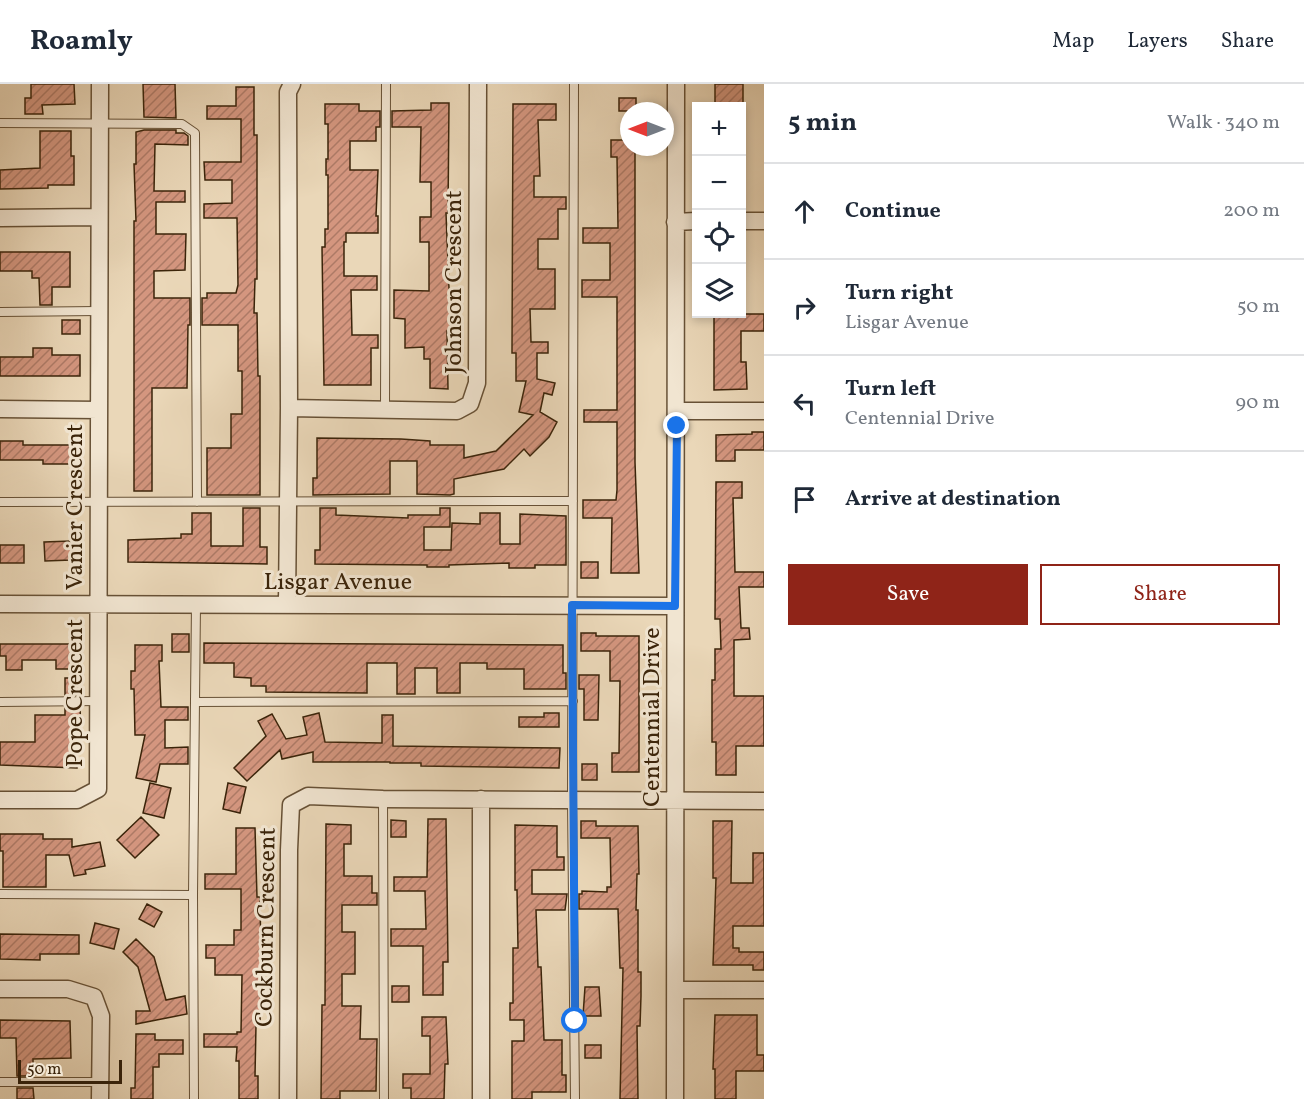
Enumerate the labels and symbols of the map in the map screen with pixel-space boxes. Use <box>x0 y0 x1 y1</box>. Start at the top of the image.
north arrow <box>620 102 674 156</box>
street label: Johnson Crescent <box>438 190 472 374</box>
route end <box>663 412 689 438</box>
street label: Vanier Crescent <box>59 424 93 590</box>
street label: Lisgar Avenue <box>264 566 412 600</box>
street label: Pope Crescent <box>59 619 93 767</box>
street label: Centennial Drive <box>636 627 670 807</box>
street label: Cockburn Crescent <box>248 827 286 1027</box>
route start <box>561 1007 587 1033</box>
scale bar <box>18 1057 122 1084</box>

